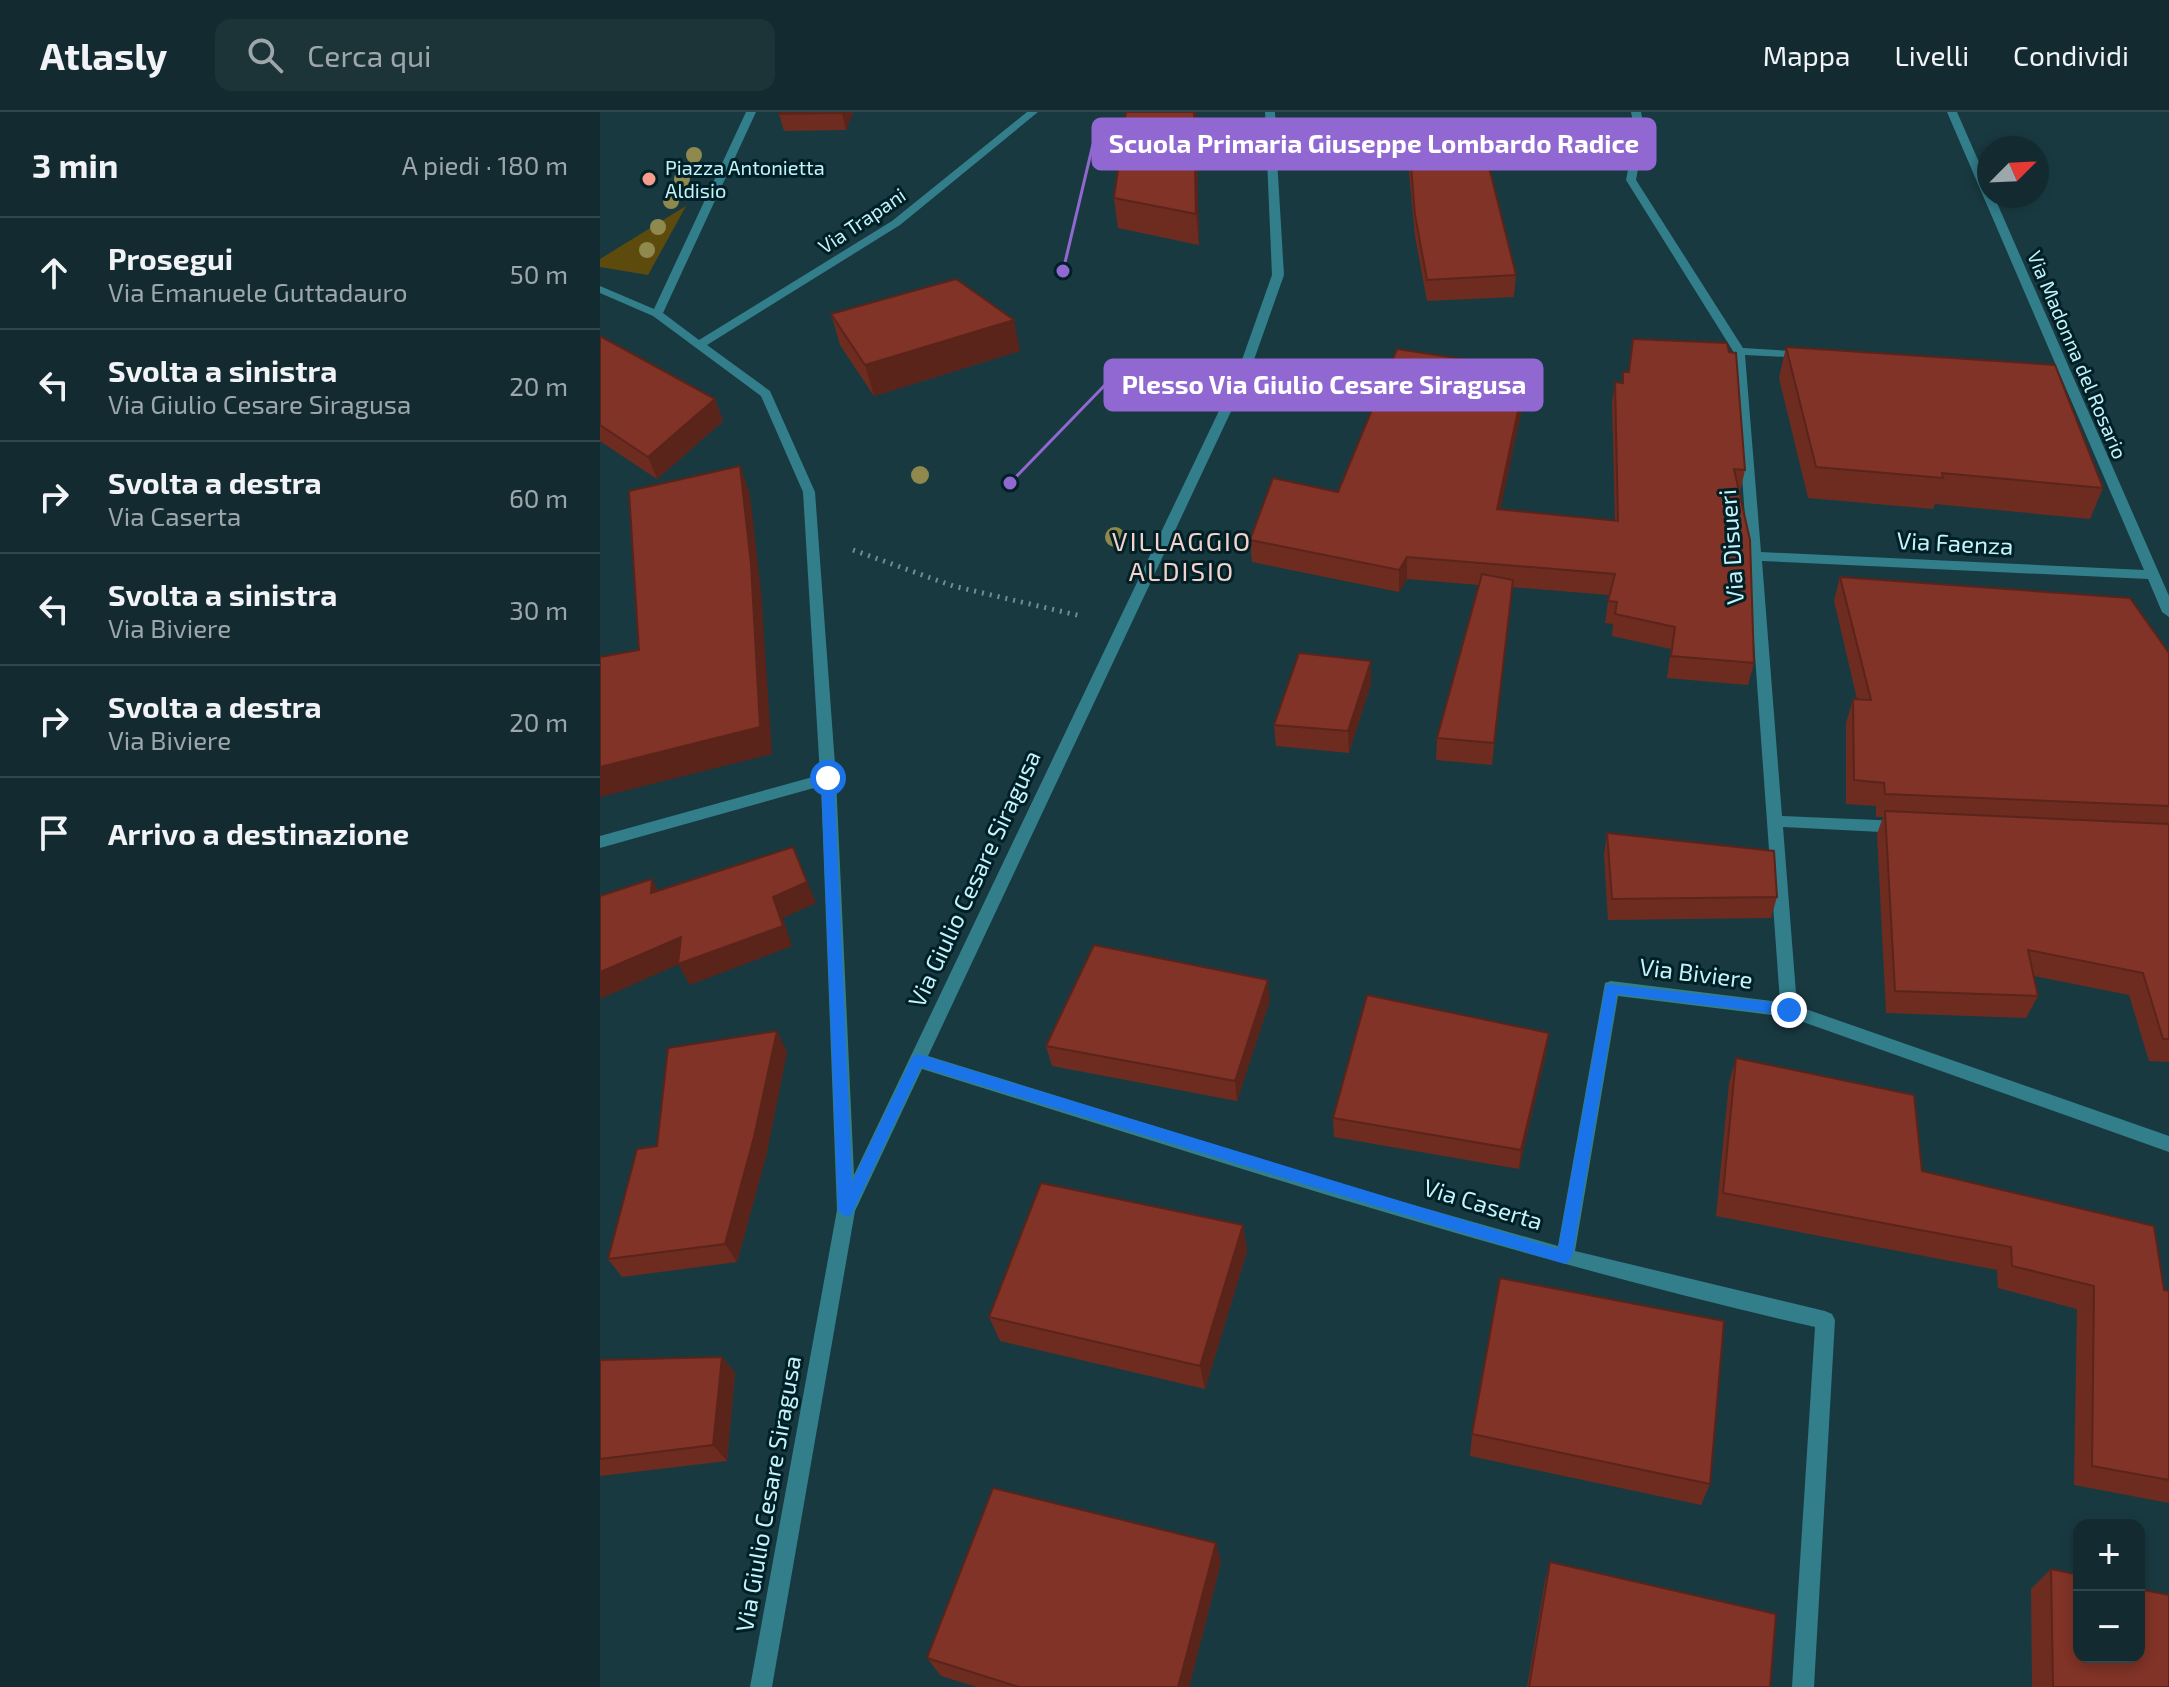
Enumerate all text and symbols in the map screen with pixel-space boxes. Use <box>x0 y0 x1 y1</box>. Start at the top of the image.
search box <box>215 19 775 91</box>
text: Atlasly <box>40 32 167 78</box>
icon: search <box>243 33 287 77</box>
text: Cerca qui <box>307 37 432 73</box>
text: Mappa <box>1763 38 1850 72</box>
text: Livelli <box>1894 38 1969 72</box>
text: Condividi <box>2013 38 2129 72</box>
callout: Scuola Primaria Giuseppe Lombardo Radice <box>1093 119 1655 169</box>
text: Scuola Primaria Giuseppe Lombardo Radice <box>1109 127 1639 158</box>
north arrow <box>1977 136 2049 208</box>
text: 3 min <box>32 144 118 185</box>
text: A piedi · 180 m <box>402 149 568 180</box>
place label: Piazza Antonietta Aldisio <box>665 155 825 202</box>
marker: Piazza Antonietta Aldisio <box>640 170 658 188</box>
street label: Via Trapani <box>813 182 910 258</box>
text: Prosegui <box>108 240 233 276</box>
street label: Via Madonna del Rosario <box>2023 247 2133 462</box>
icon: ahead <box>32 251 76 295</box>
text: 50 m <box>510 258 568 289</box>
text: Via Emanuele Guttadauro <box>108 276 407 307</box>
text: Svolta a sinistra <box>108 352 337 388</box>
callout: Plesso Via Giulio Cesare Siragusa <box>1105 360 1542 410</box>
icon: left <box>32 363 76 407</box>
text: Plesso Via Giulio Cesare Siragusa <box>1122 368 1526 399</box>
text: 20 m <box>509 370 568 401</box>
text: Via Giulio Cesare Siragusa <box>108 388 411 419</box>
text: Svolta a destra <box>108 464 322 500</box>
icon: right <box>32 475 76 519</box>
text: 60 m <box>509 482 568 513</box>
street label: Via Disueri <box>1712 489 1749 606</box>
text: Via Caserta <box>108 500 241 531</box>
district label: VILLAGGIO ALDISIO <box>1112 525 1252 586</box>
street label: Via Faenza <box>1896 525 2014 560</box>
text: Svolta a sinistra <box>108 576 337 612</box>
icon: left <box>32 587 76 631</box>
text: 30 m <box>509 594 568 625</box>
text: Via Biviere <box>108 612 231 643</box>
text: Svolta a destra <box>108 688 322 724</box>
icon: right <box>32 699 76 743</box>
text: 20 m <box>509 706 568 737</box>
text: Via Biviere <box>108 724 231 755</box>
street label: Via Giulio Cesare Siragusa <box>901 745 1046 1011</box>
route start <box>810 760 846 796</box>
icon: arrive <box>32 811 76 855</box>
text: Arrivo a destinazione <box>108 815 409 851</box>
street label: Via Biviere <box>1638 951 1754 994</box>
route end <box>1771 992 1807 1028</box>
street label: Via Caserta <box>1420 1172 1546 1235</box>
street label: Via Giulio Cesare Siragusa <box>729 1353 806 1634</box>
map controls <box>2073 1519 2145 1663</box>
button: + <box>2073 1519 2145 1591</box>
button: − <box>2073 1591 2145 1663</box>

